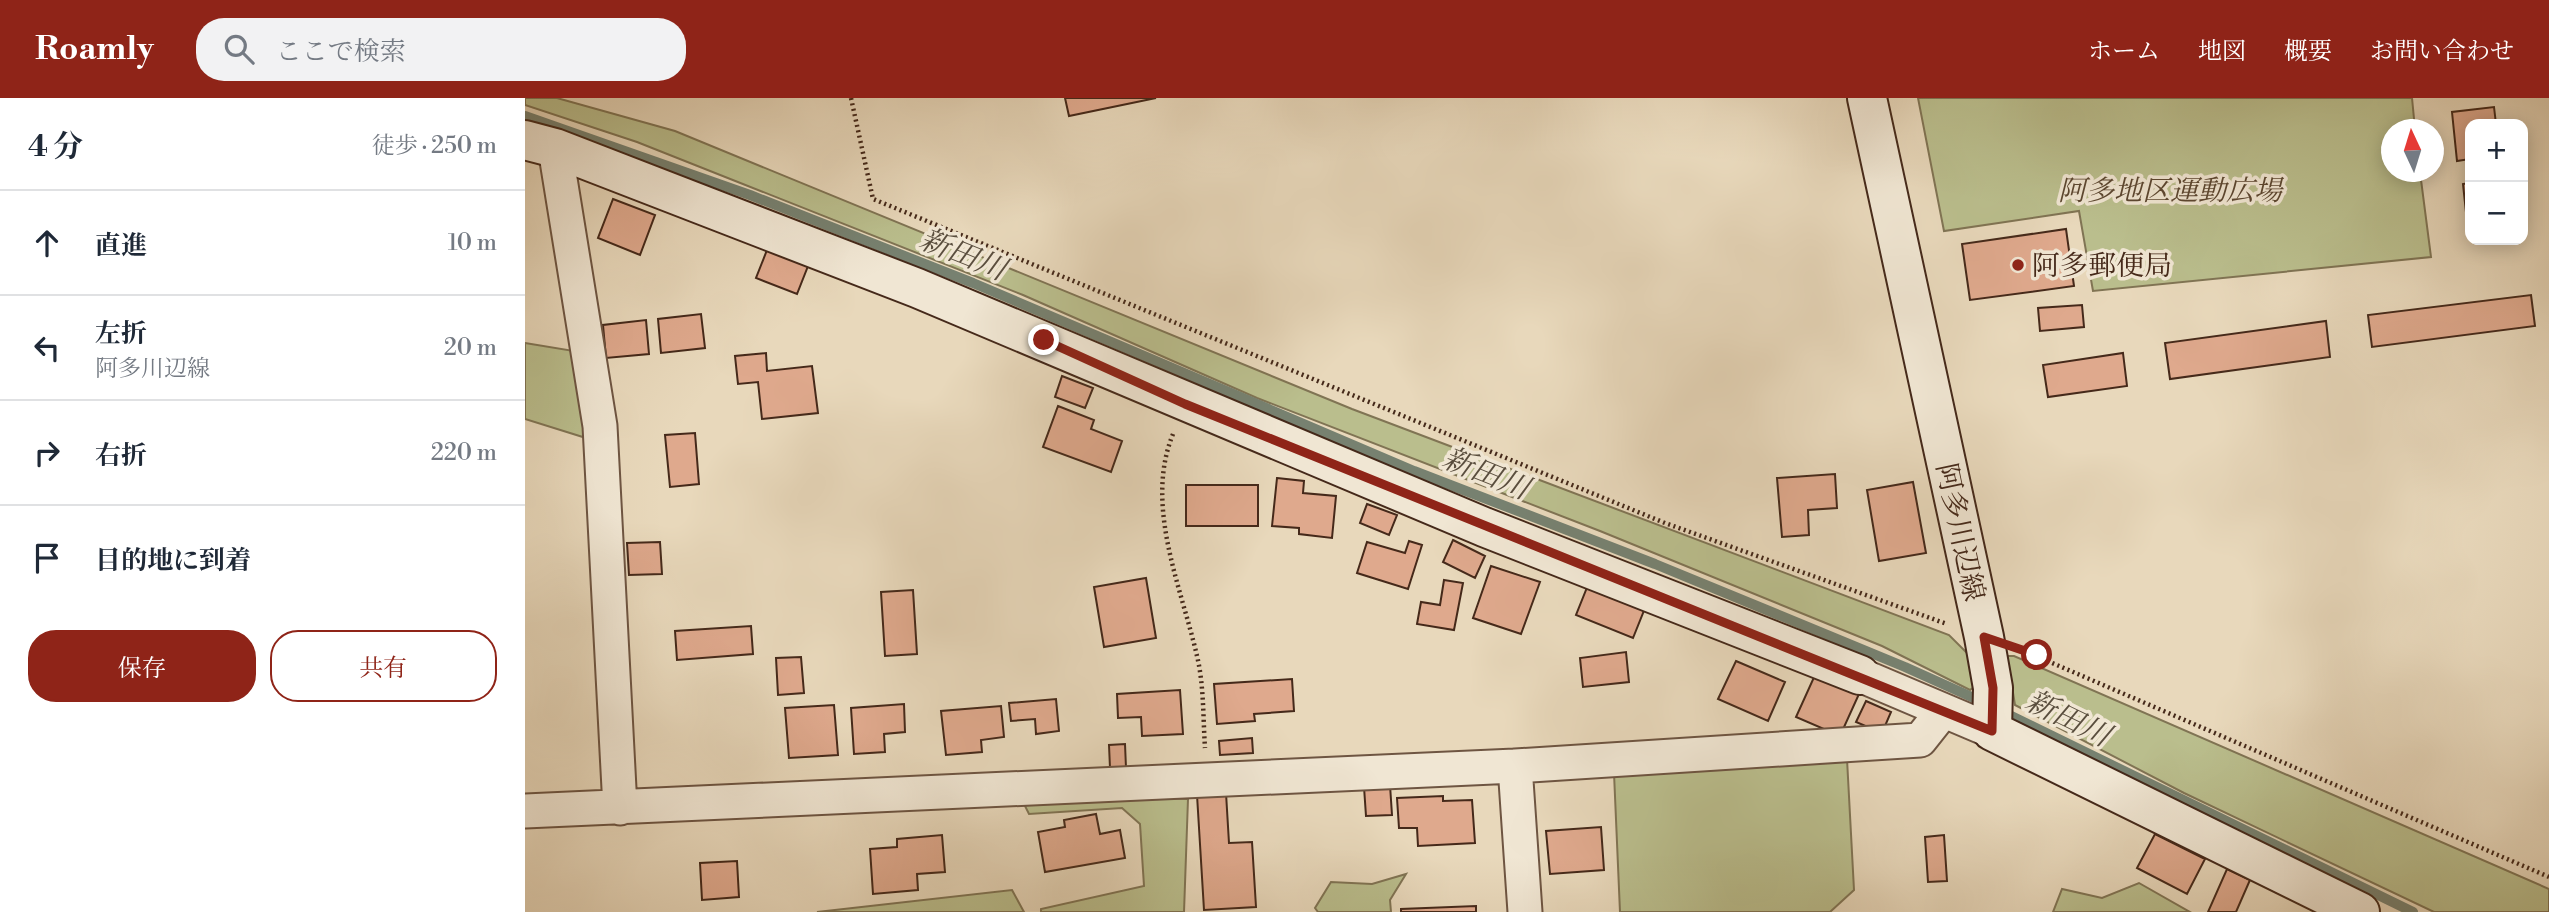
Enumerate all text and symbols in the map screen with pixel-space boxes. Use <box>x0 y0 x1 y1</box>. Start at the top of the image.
search box <box>196 18 686 81</box>
text: Roamly <box>35 29 154 70</box>
icon: search <box>220 30 258 68</box>
text: ここで検索 <box>276 36 406 68</box>
text: ホーム <box>2088 37 2160 67</box>
text: 地図 <box>2198 37 2246 67</box>
text: 概要 <box>2284 37 2332 67</box>
text: お問い合わせ <box>2370 37 2514 67</box>
north arrow <box>2381 119 2444 182</box>
map controls <box>2465 119 2528 245</box>
button: + <box>2465 119 2528 182</box>
text: 4 分 <box>28 128 83 166</box>
text: 徒歩 · 250 m <box>372 132 497 160</box>
park label: 阿多地区運動広場 <box>2058 174 2285 209</box>
button: − <box>2465 182 2528 245</box>
water label: 新田川 <box>914 220 1014 291</box>
icon: ahead <box>28 224 66 262</box>
text: 10 m <box>448 229 497 257</box>
text: 直進 <box>95 230 147 262</box>
place label: 阿多郵便局 <box>2032 249 2172 284</box>
marker: 阿多郵便局 <box>2010 257 2026 273</box>
text: 左折 <box>95 318 147 350</box>
route end <box>1028 324 1059 355</box>
icon: left <box>28 329 66 367</box>
text: 20 m <box>444 334 497 362</box>
text: 阿多川辺線 <box>95 355 210 383</box>
icon: right <box>28 434 66 472</box>
text: 220 m <box>431 439 497 467</box>
water label: 新田川 <box>1437 439 1537 510</box>
text: 右折 <box>95 440 147 472</box>
street label: 阿多川辺線 <box>1928 460 1991 604</box>
icon: arrive <box>28 539 66 577</box>
text: 目的地に到着 <box>95 545 251 577</box>
button: 保存 <box>28 630 256 702</box>
button: 共有 <box>270 630 497 702</box>
route start <box>2021 639 2052 670</box>
water label: 新田川 <box>2019 682 2119 757</box>

